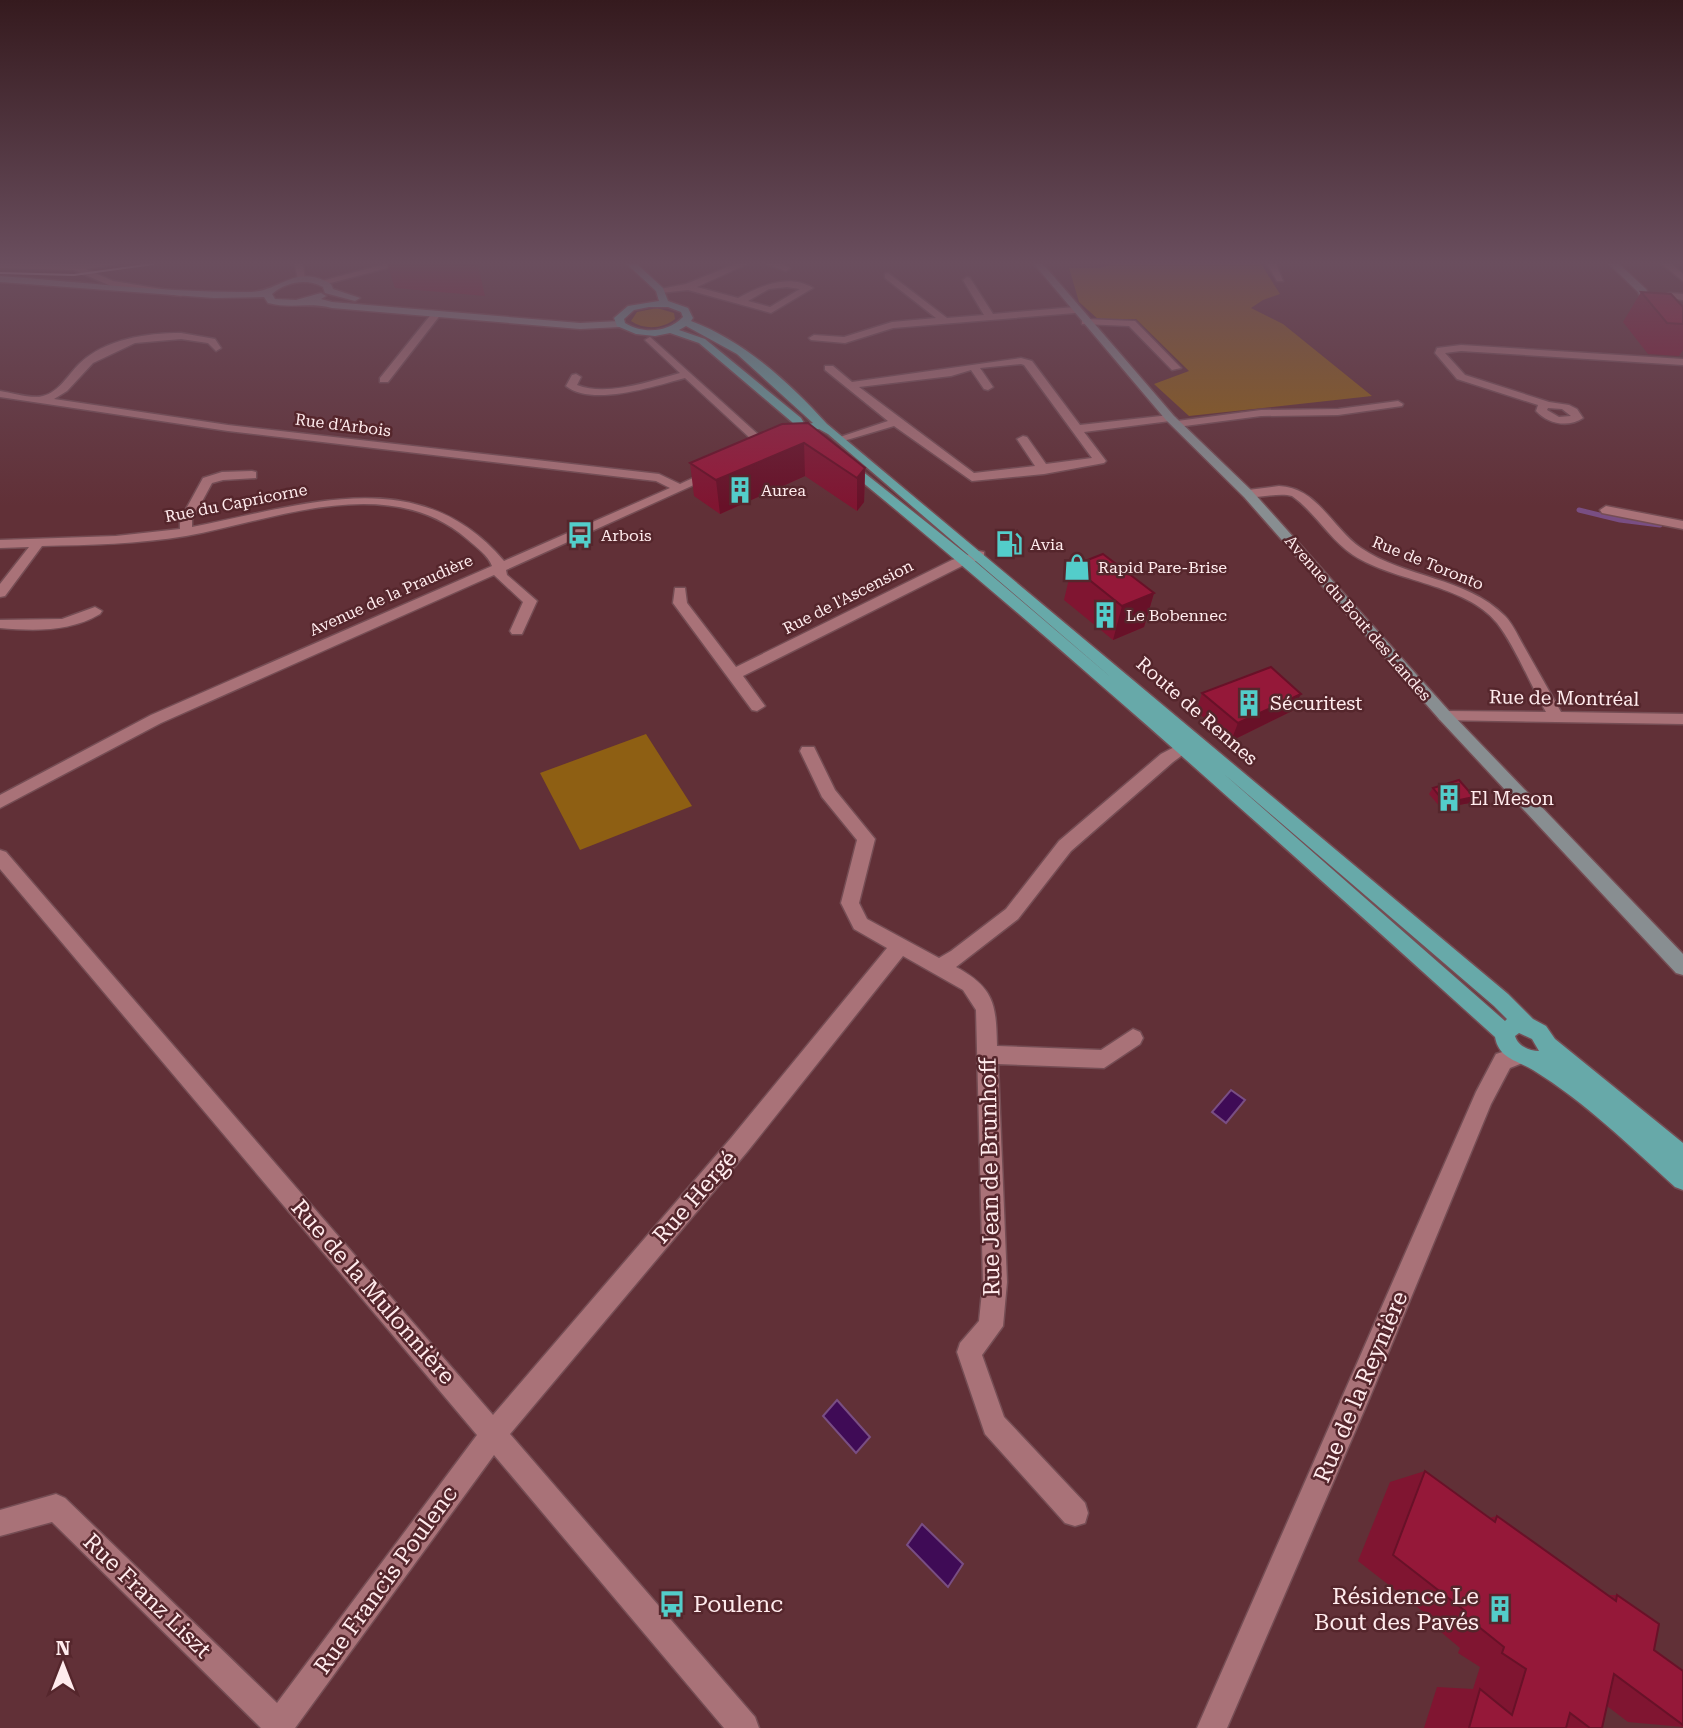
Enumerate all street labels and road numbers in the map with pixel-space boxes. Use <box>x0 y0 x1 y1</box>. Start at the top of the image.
street label: Rue d'Arbois <box>294 410 392 440</box>
street label: Rue du Capricorne <box>163 480 309 526</box>
street label: Avenue du Bout des Landes <box>1281 532 1435 705</box>
street label: Rue de Toronto <box>1370 532 1487 594</box>
street label: Avenue de la Praudière <box>306 550 476 640</box>
street label: Rue de l'Ascension <box>780 556 916 638</box>
street label: Route de Rennes <box>1132 652 1262 770</box>
street label: Rue de Montréal <box>1489 685 1640 711</box>
street label: Rue Jean de Brunhoff <box>974 1056 1006 1297</box>
street label: Rue Hergé <box>647 1145 743 1249</box>
street label: Rue de la Mulonnière <box>285 1194 461 1390</box>
street label: Rue de la Reynière <box>1308 1287 1414 1487</box>
street label: Rue Francis Poulenc <box>309 1481 463 1679</box>
street label: Rue Franz Liszt <box>78 1528 217 1664</box>

